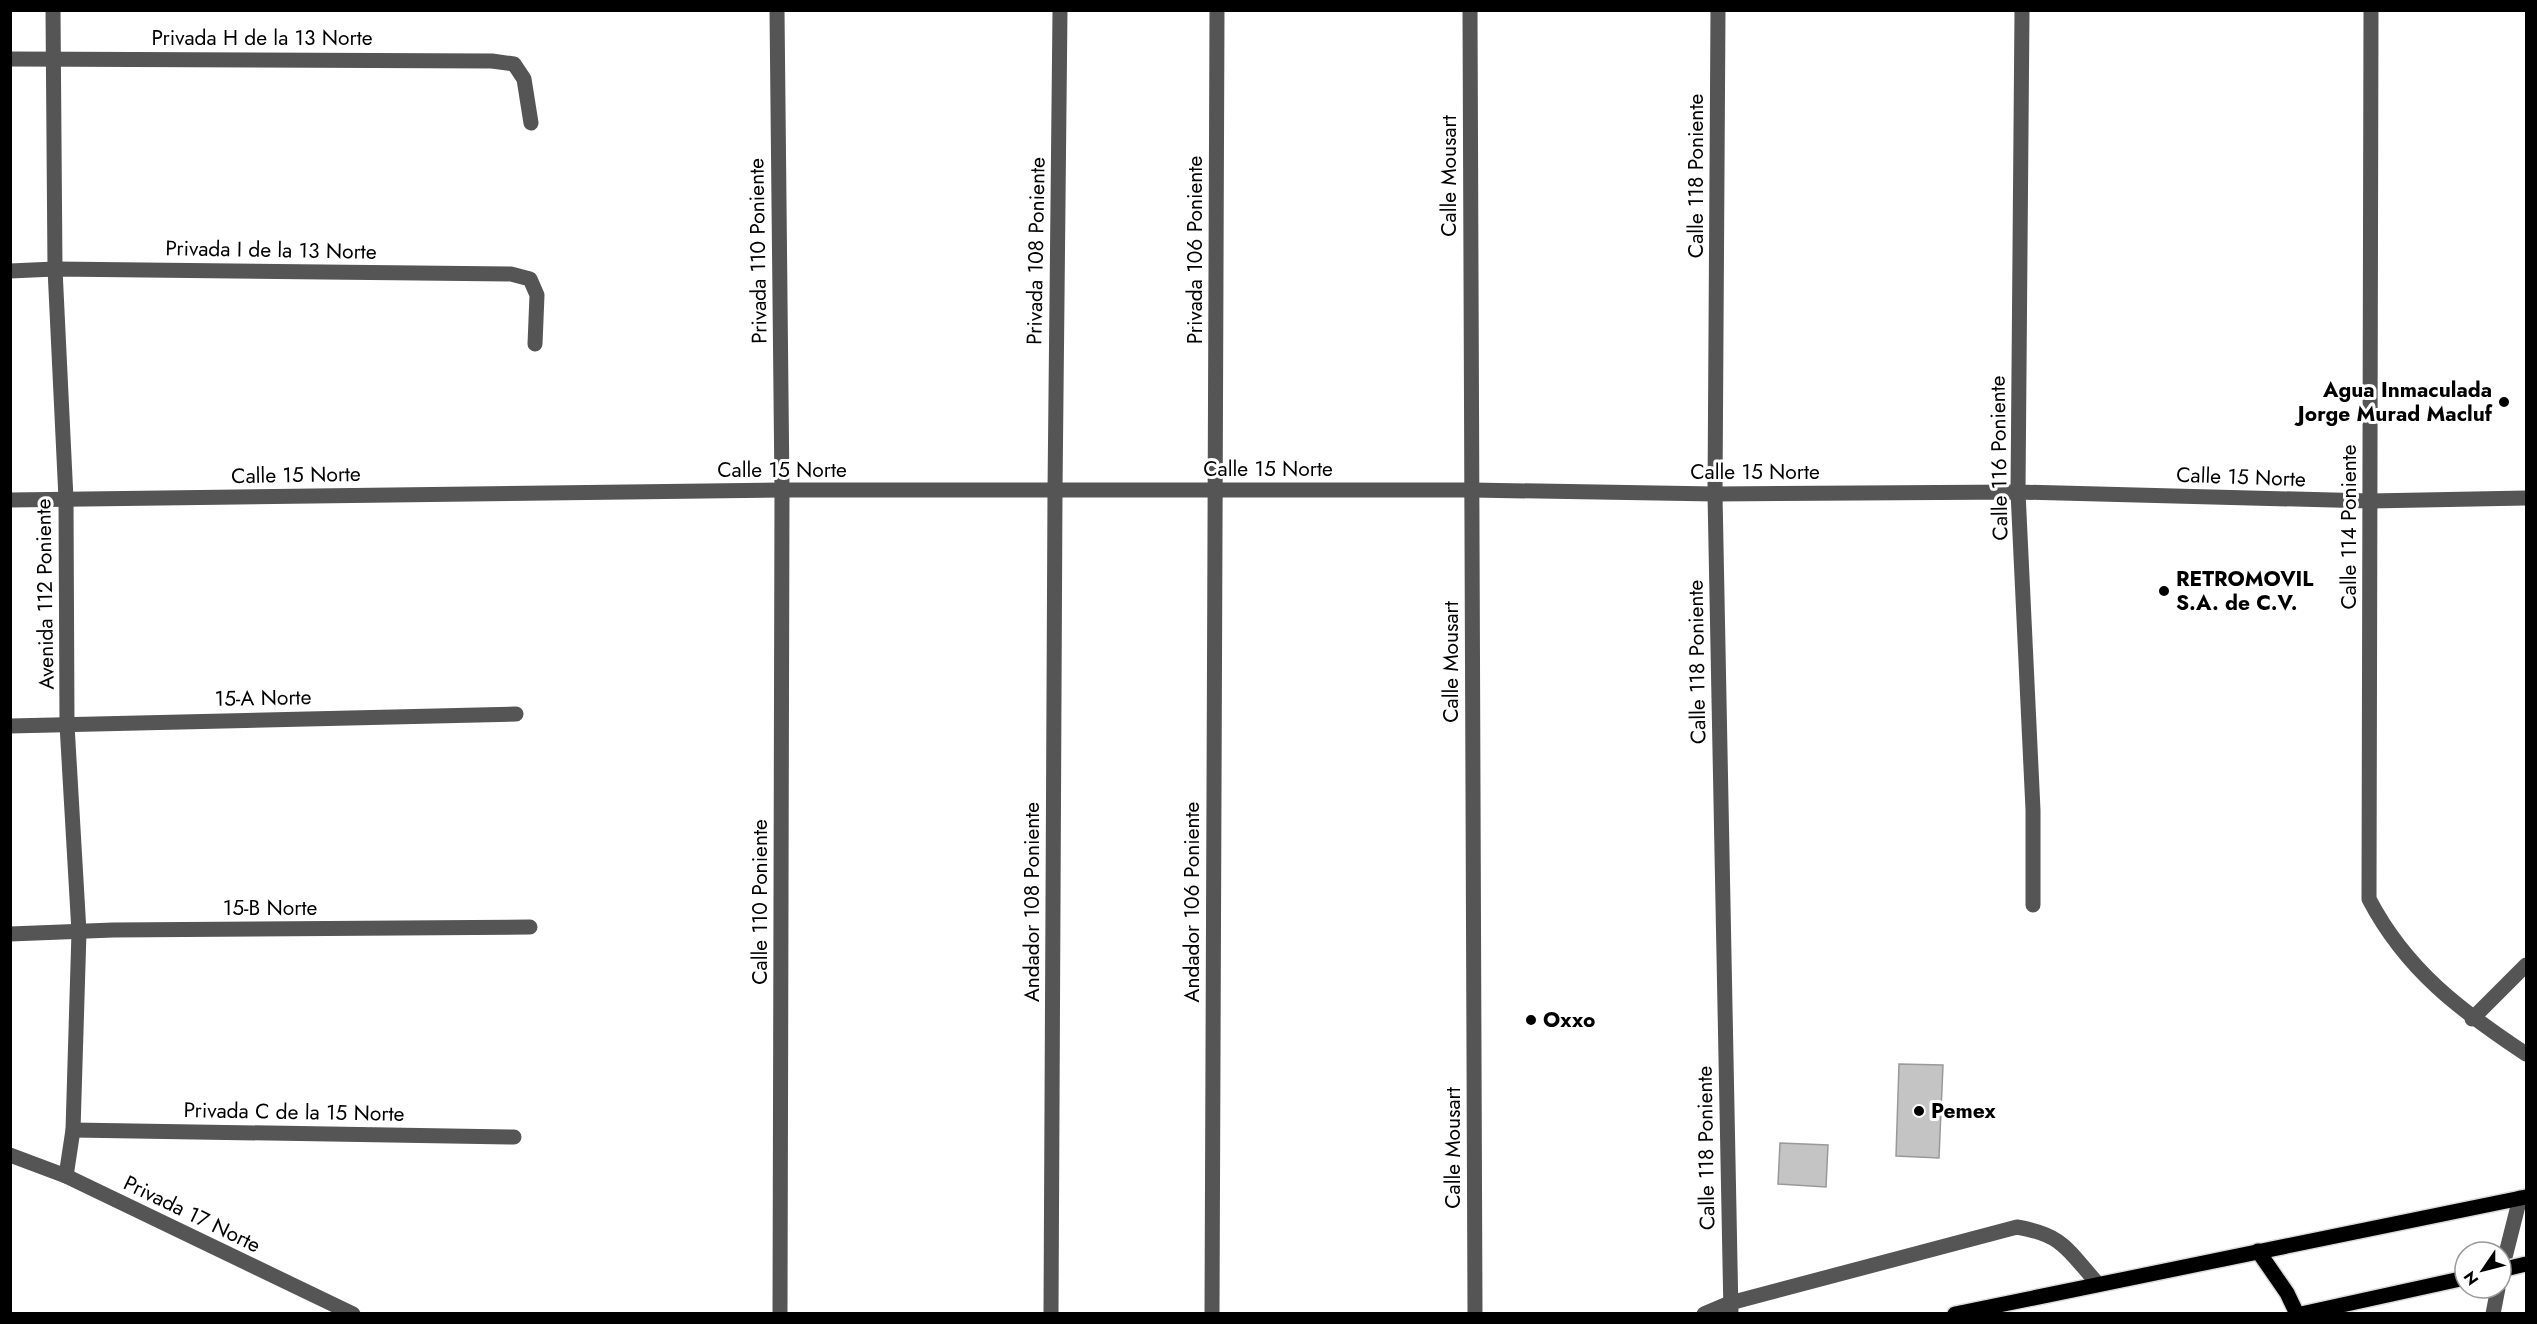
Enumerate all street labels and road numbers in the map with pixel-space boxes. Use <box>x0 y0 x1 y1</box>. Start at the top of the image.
street label: Privada H de la 13 Norte <box>151 23 373 53</box>
street label: Calle 118 Poniente <box>1681 94 1711 258</box>
street label: Calle Mousart <box>1434 115 1464 237</box>
street label: Privada 106 Poniente <box>1180 156 1210 344</box>
street label: Privada 108 Poniente <box>1019 157 1053 345</box>
street label: Privada 110 Poniente <box>741 158 775 344</box>
street label: Privada I de la 13 Norte <box>165 233 377 267</box>
street label: Calle 116 Poniente <box>1983 375 2015 541</box>
street label: Calle 114 Poniente <box>2334 444 2364 610</box>
street label: Calle 15 Norte <box>1203 454 1333 484</box>
street label: Calle 15 Norte <box>717 455 847 485</box>
street label: Calle 15 Norte <box>1690 457 1820 487</box>
street label: Calle 15 Norte <box>231 459 361 491</box>
street label: Calle 15 Norte <box>2176 460 2306 494</box>
street label: Avenida 112 Poniente <box>28 498 62 690</box>
street label: Calle 118 Poniente <box>1681 579 1713 744</box>
street label: Calle Mousart <box>1436 601 1466 723</box>
street label: 15-A Norte <box>214 682 312 714</box>
street label: Andador 106 Poniente <box>1177 801 1207 1002</box>
street label: Andador 108 Poniente <box>1017 802 1047 1002</box>
street label: Calle 110 Poniente <box>745 819 775 985</box>
street label: 15-B Norte <box>223 893 317 923</box>
street label: Calle 118 Poniente <box>1690 1065 1722 1230</box>
street label: Calle Mousart <box>1438 1087 1468 1209</box>
street label: Privada C de la 15 Norte <box>183 1095 405 1129</box>
street label: Privada 17 Norte <box>118 1168 266 1260</box>

